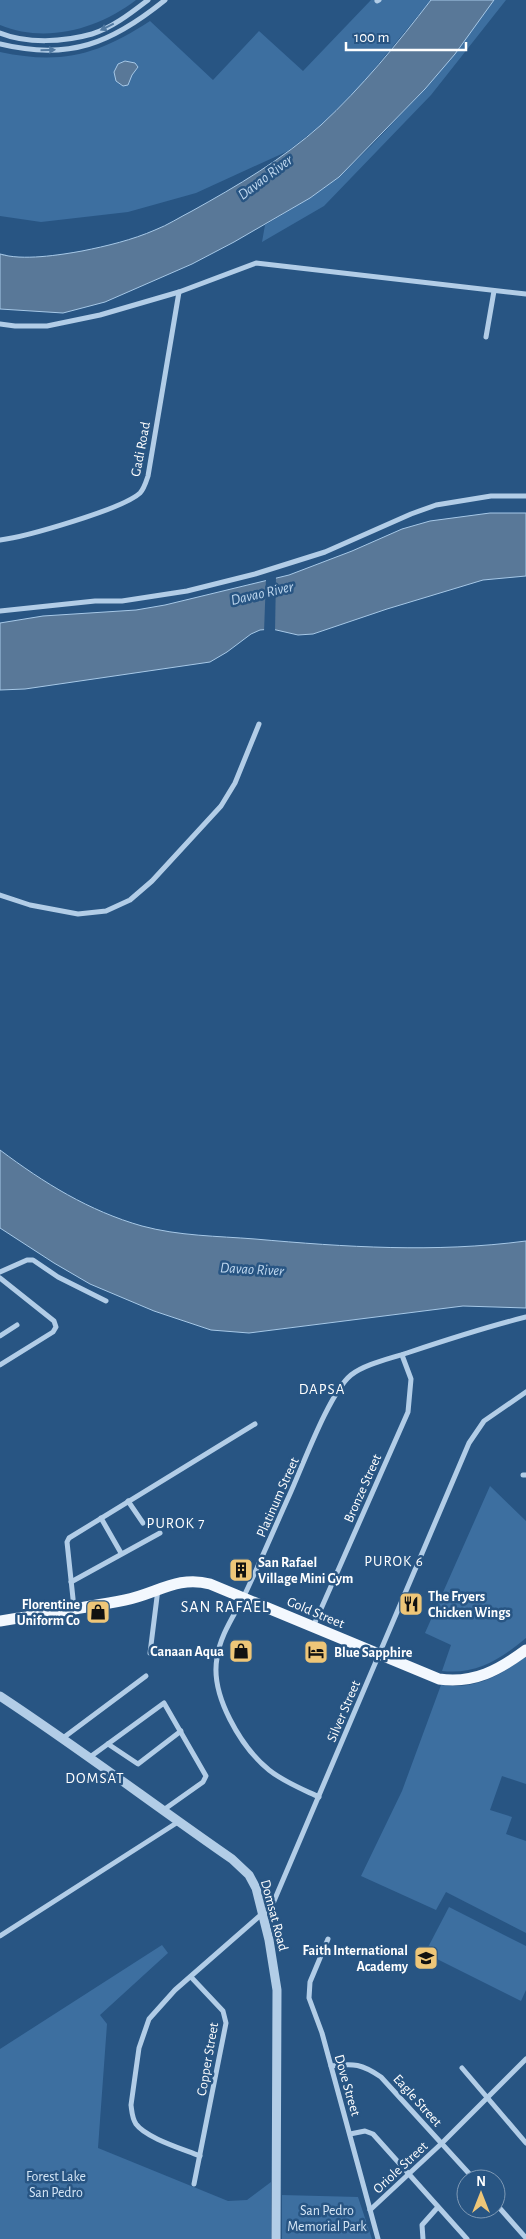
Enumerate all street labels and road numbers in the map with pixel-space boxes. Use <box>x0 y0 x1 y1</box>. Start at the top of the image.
street label: Gadi Road <box>129 421 153 478</box>
street label: Bronze Street <box>342 1452 384 1525</box>
street label: Platinum Street <box>254 1455 302 1539</box>
street label: Gold Street <box>285 1595 347 1631</box>
street label: Silver Street <box>325 1678 363 1744</box>
street label: Domsat Road <box>258 1878 290 1952</box>
street label: Copper Street <box>195 2021 221 2097</box>
street label: Dove Street <box>332 2053 363 2118</box>
street label: Eagle Street <box>390 2072 445 2130</box>
street label: Oriole Street <box>371 2139 431 2196</box>

